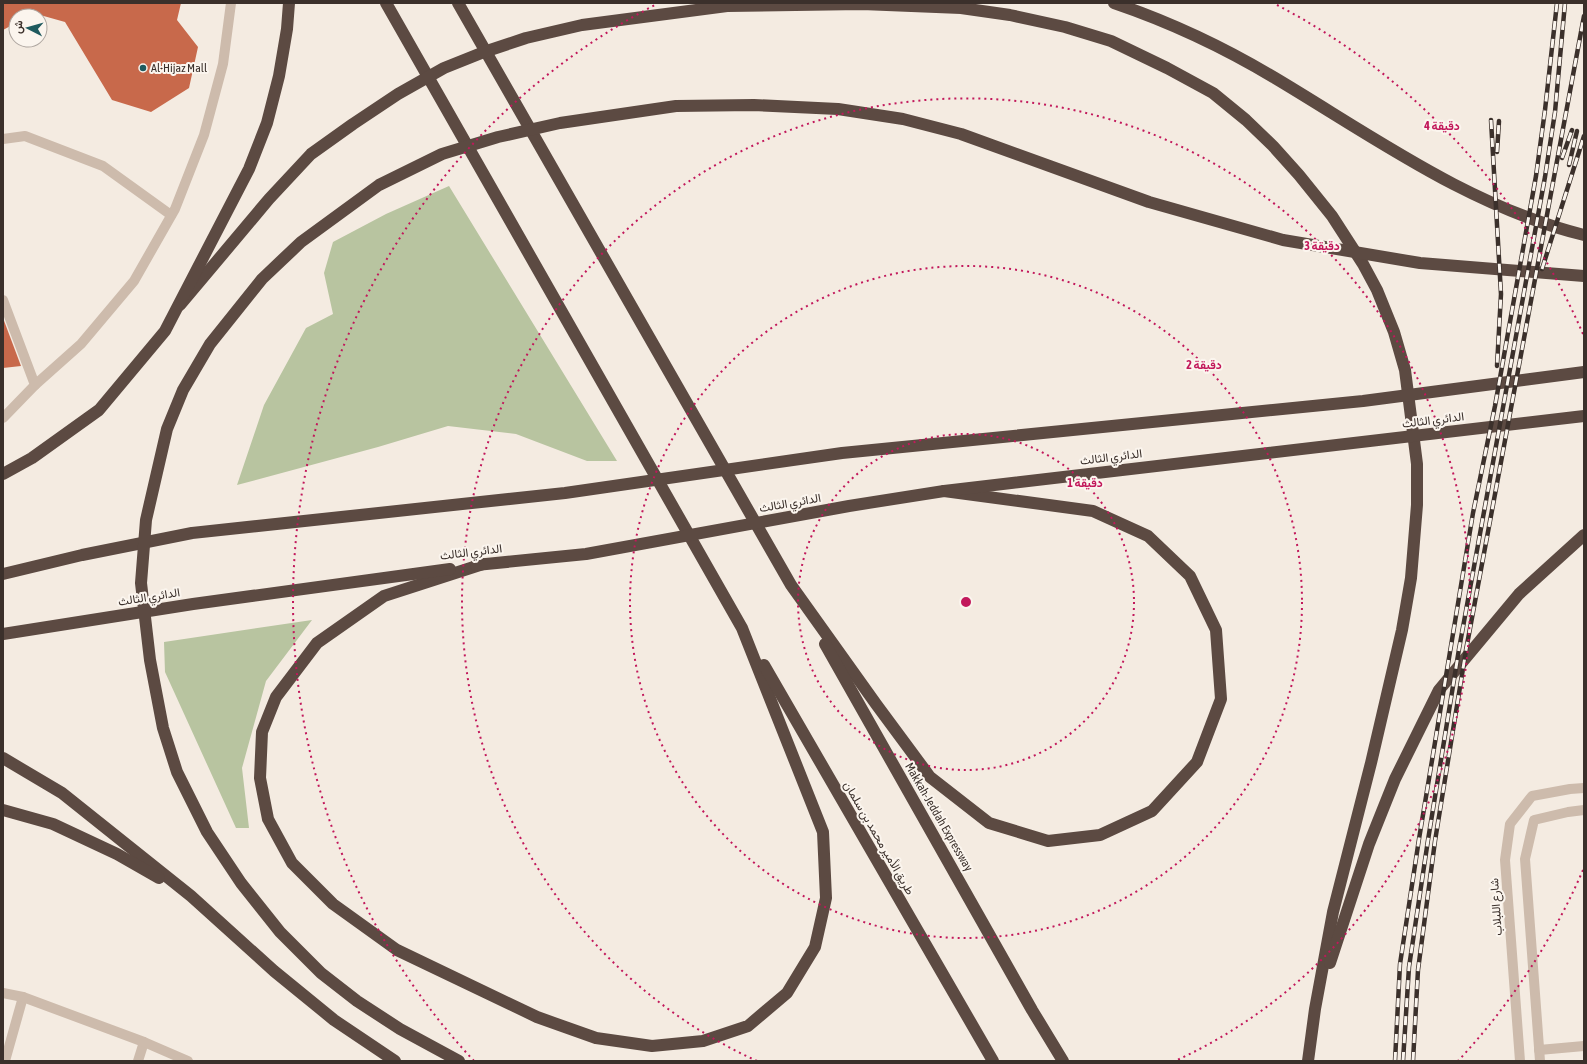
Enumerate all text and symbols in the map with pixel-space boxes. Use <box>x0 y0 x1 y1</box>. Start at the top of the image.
north arrow <box>8 8 48 48</box>
text: ش <box>11 20 26 34</box>
place label: Al-Hijaz Mall <box>151 61 208 75</box>
marker: Al-Hijaz Mall <box>138 63 148 73</box>
text: 4 دقيقة <box>1423 119 1460 133</box>
text: 3 دقيقة <box>1304 239 1340 253</box>
text: 2 دقيقة <box>1186 358 1222 372</box>
street label: الدائري الثالث <box>1401 409 1465 434</box>
street label: الدائري الثالث <box>1079 446 1143 471</box>
text: 1 دقيقة <box>1067 476 1103 490</box>
street label: الدائري الثالث <box>758 491 822 518</box>
street label: الدائري الثالث <box>439 541 503 566</box>
street label: الدائري الثالث <box>117 585 181 612</box>
centre of rings <box>959 595 973 609</box>
street label: Makkah-Jeddah Expressway <box>902 760 976 874</box>
street label: طريق الأمير محمد بن سلمان <box>840 779 917 898</box>
street label: شارع اللبلاب <box>1487 878 1507 936</box>

